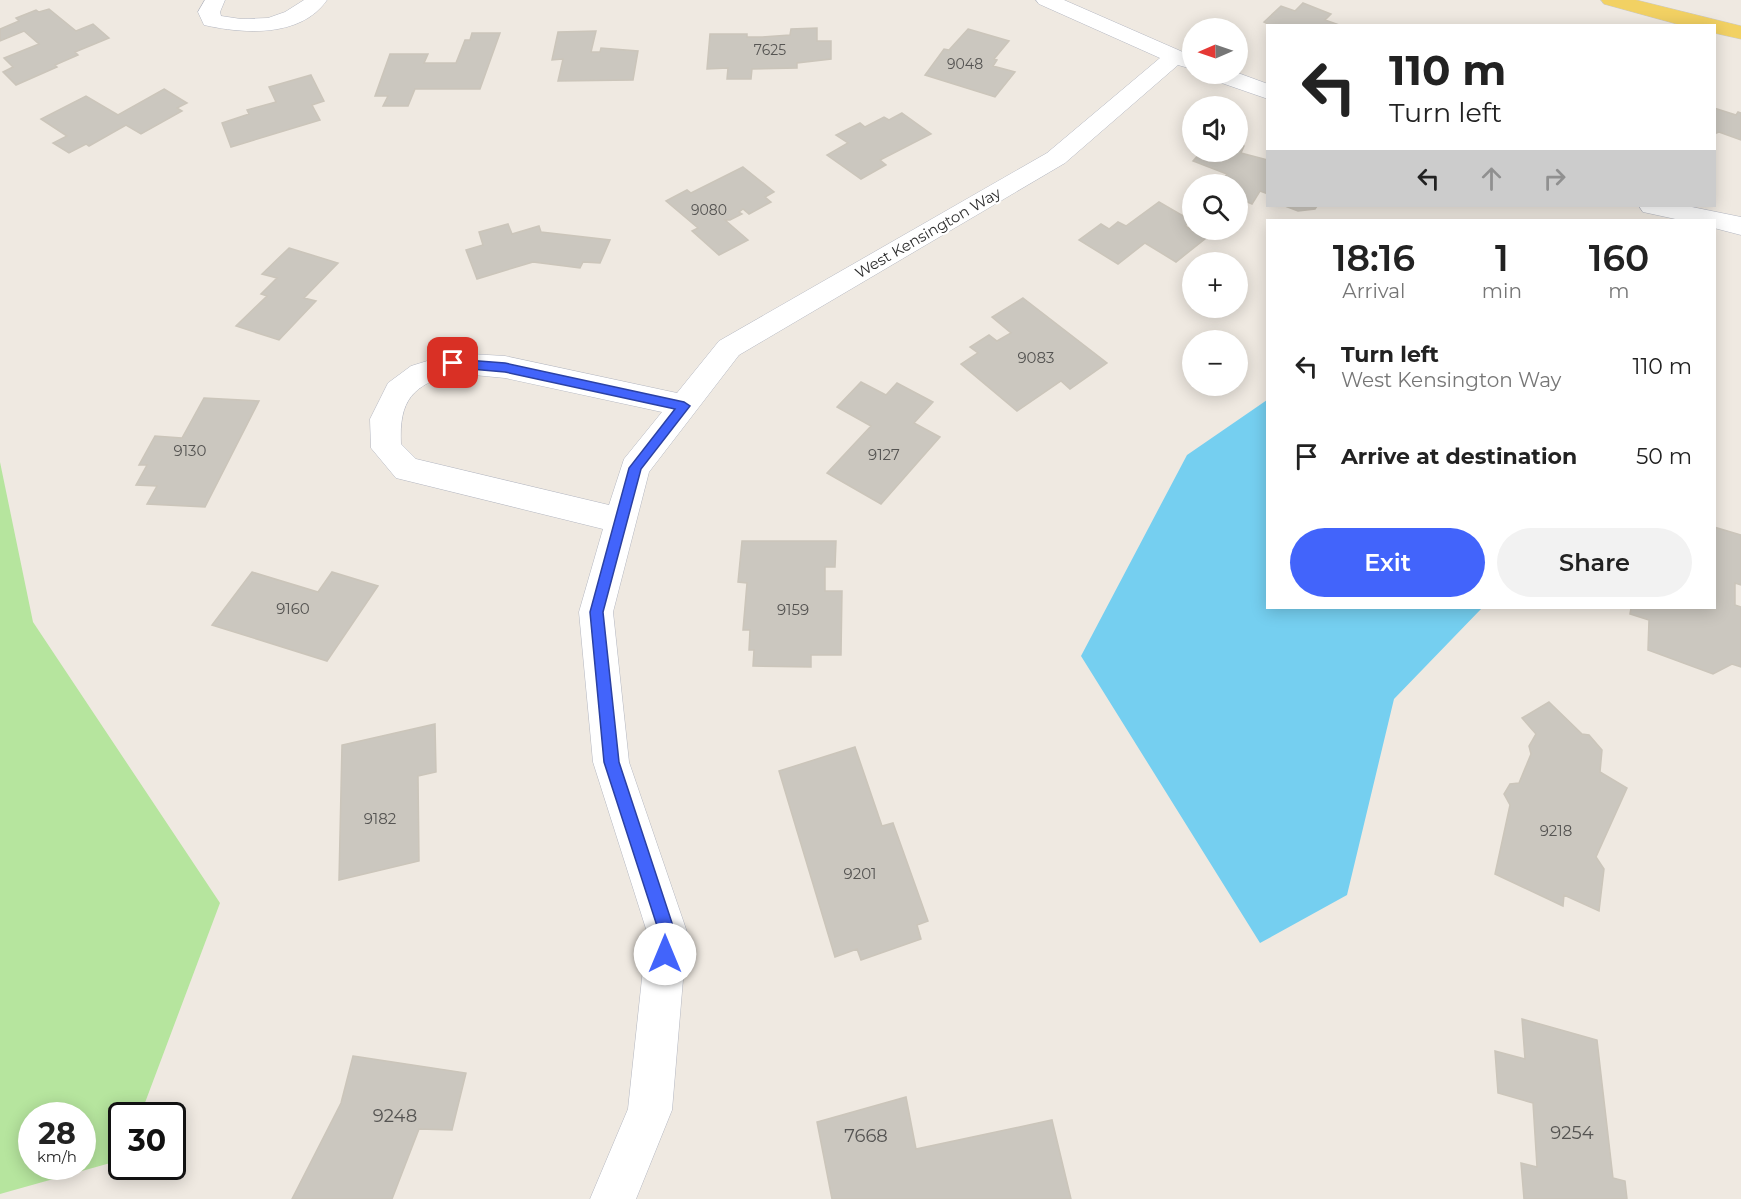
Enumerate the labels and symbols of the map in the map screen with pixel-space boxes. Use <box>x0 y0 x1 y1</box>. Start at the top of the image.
north arrow <box>1182 18 1248 84</box>
house number: 7625 <box>754 41 786 59</box>
house number: 9048 <box>947 55 983 73</box>
street label: West Kensington Way <box>851 183 1005 282</box>
house number: 9080 <box>691 201 727 219</box>
pin <box>427 337 478 388</box>
house number: 9083 <box>1017 348 1055 367</box>
house number: 9130 <box>174 441 207 460</box>
house number: 9127 <box>868 445 900 464</box>
house number: 9160 <box>276 599 310 618</box>
house number: 9159 <box>777 600 809 619</box>
house number: 9182 <box>364 809 396 828</box>
house number: 9218 <box>1540 821 1572 840</box>
house number: 9201 <box>844 864 876 883</box>
position arrow <box>633 922 697 986</box>
speed limit sign: 30 <box>108 1102 186 1180</box>
house number: 9248 <box>373 1105 417 1127</box>
house number: 9254 <box>1550 1122 1594 1144</box>
house number: 7668 <box>844 1125 888 1147</box>

